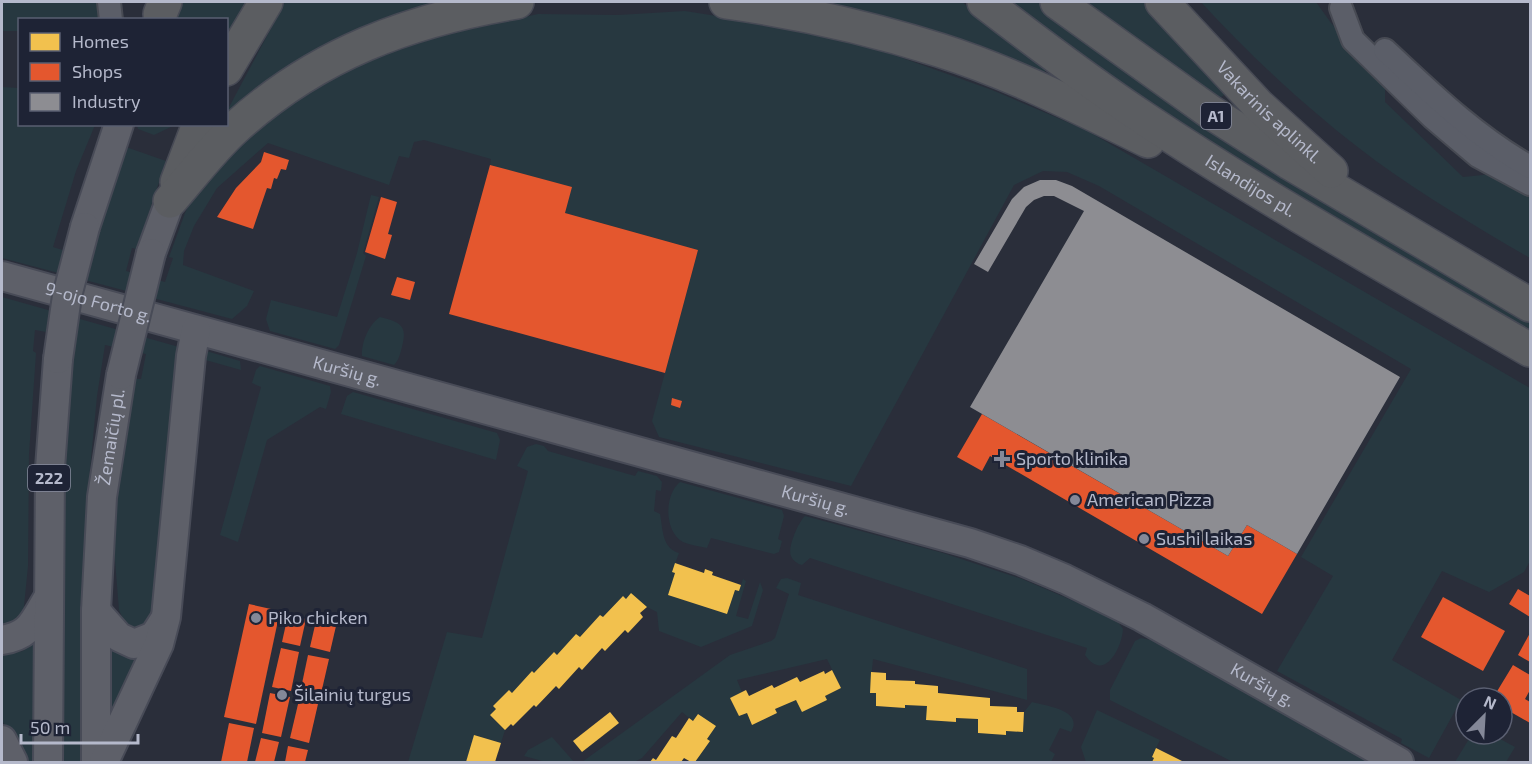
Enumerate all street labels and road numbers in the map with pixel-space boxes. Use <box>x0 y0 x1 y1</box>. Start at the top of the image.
street label: Vakarinis aplinkl. <box>1212 56 1327 168</box>
road number: A1 <box>1201 103 1231 129</box>
street label: Islandijos pl. <box>1202 149 1300 221</box>
street label: 9-ojo Forto g. <box>43 276 154 327</box>
street label: Kuršių g. <box>311 350 384 390</box>
street label: Žemaičių pl. <box>92 387 129 487</box>
road number: 222 <box>28 465 70 491</box>
street label: Kuršių g. <box>779 480 853 519</box>
street label: Kuršių g. <box>1227 657 1299 711</box>

